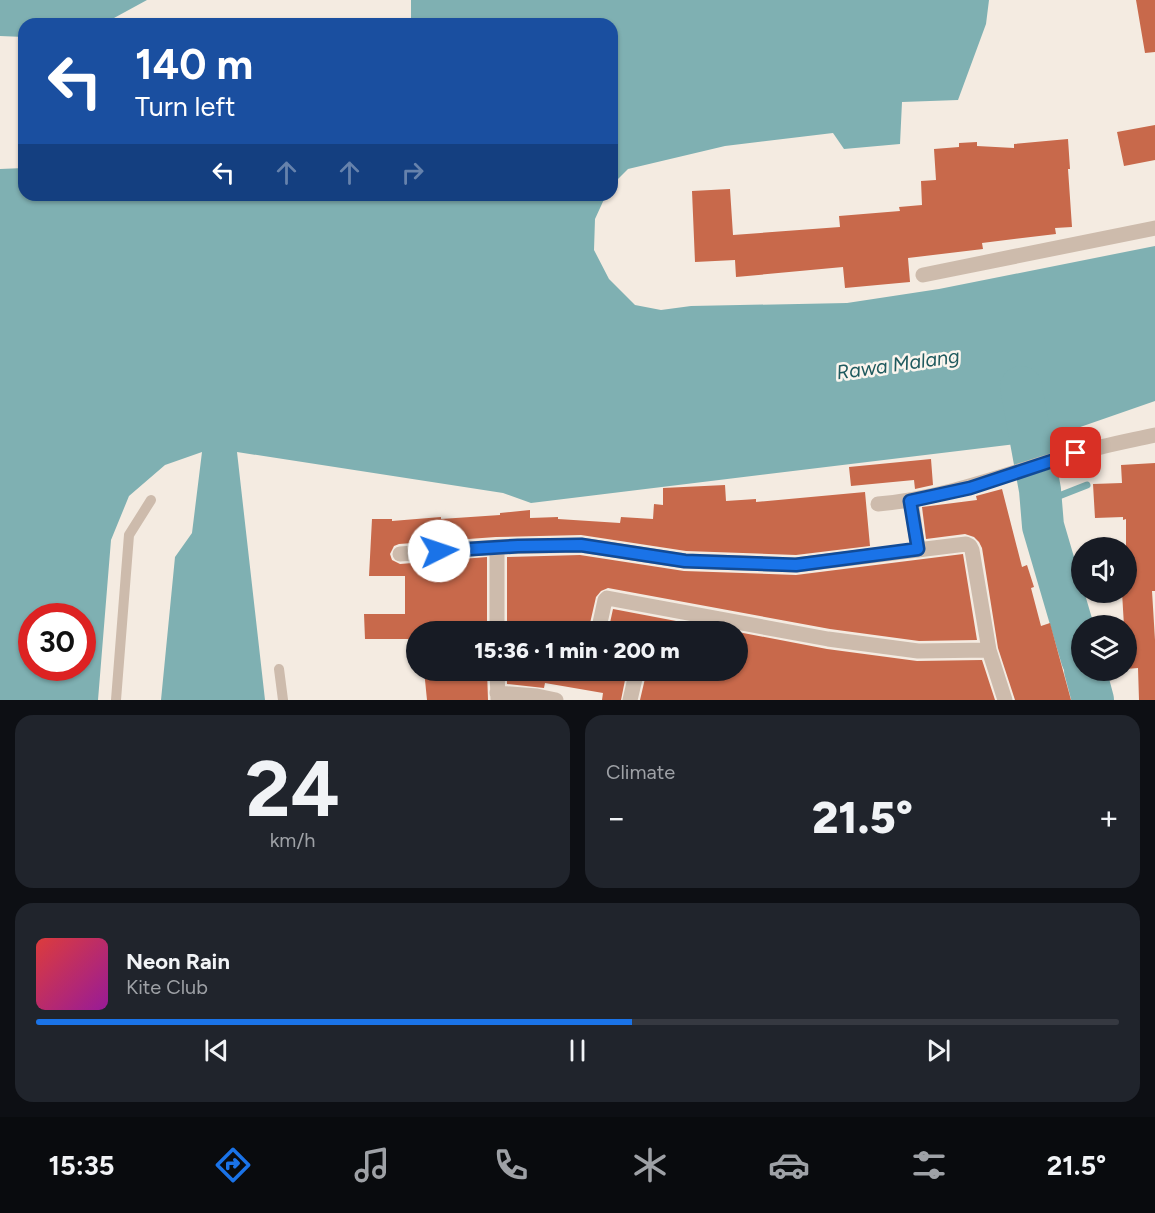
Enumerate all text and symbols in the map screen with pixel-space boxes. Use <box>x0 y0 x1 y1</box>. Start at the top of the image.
text: 140 m <box>135 39 253 90</box>
icon: left <box>36 42 114 120</box>
text: Turn left <box>135 90 235 123</box>
icon: left <box>207 156 240 189</box>
icon: ahead <box>270 156 303 189</box>
icon: ahead <box>333 156 366 189</box>
icon: right <box>396 156 429 189</box>
water label: Rawa Malang <box>835 343 961 385</box>
pin <box>1050 427 1101 478</box>
icon: arrive <box>1059 436 1092 469</box>
position arrow <box>407 519 471 583</box>
map controls <box>1071 537 1137 681</box>
button: sound <box>1071 537 1137 603</box>
speed limit sign: 30 <box>18 603 96 681</box>
button: layers <box>1071 615 1137 681</box>
text: 15:36 · 1 min · 200 m <box>474 637 680 664</box>
text: 24 <box>245 742 340 836</box>
text: Climate <box>606 760 675 784</box>
text: 21.5° <box>812 790 913 844</box>
text: − <box>606 798 627 837</box>
text: + <box>1098 798 1119 837</box>
text: km/h <box>270 828 315 852</box>
text: Neon Rain <box>126 948 230 975</box>
text: Kite Club <box>126 975 208 999</box>
icon: previous <box>200 1034 233 1067</box>
icon: pause <box>561 1034 594 1067</box>
icon: next <box>922 1034 955 1067</box>
icon: directions <box>212 1144 254 1186</box>
icon: music <box>351 1144 393 1186</box>
icon: phone <box>490 1144 532 1186</box>
icon: climate <box>629 1144 671 1186</box>
icon: car <box>768 1144 810 1186</box>
icon: filters <box>908 1144 950 1186</box>
text: 15:35 <box>49 1149 115 1182</box>
text: 21.5° <box>1047 1149 1106 1182</box>

